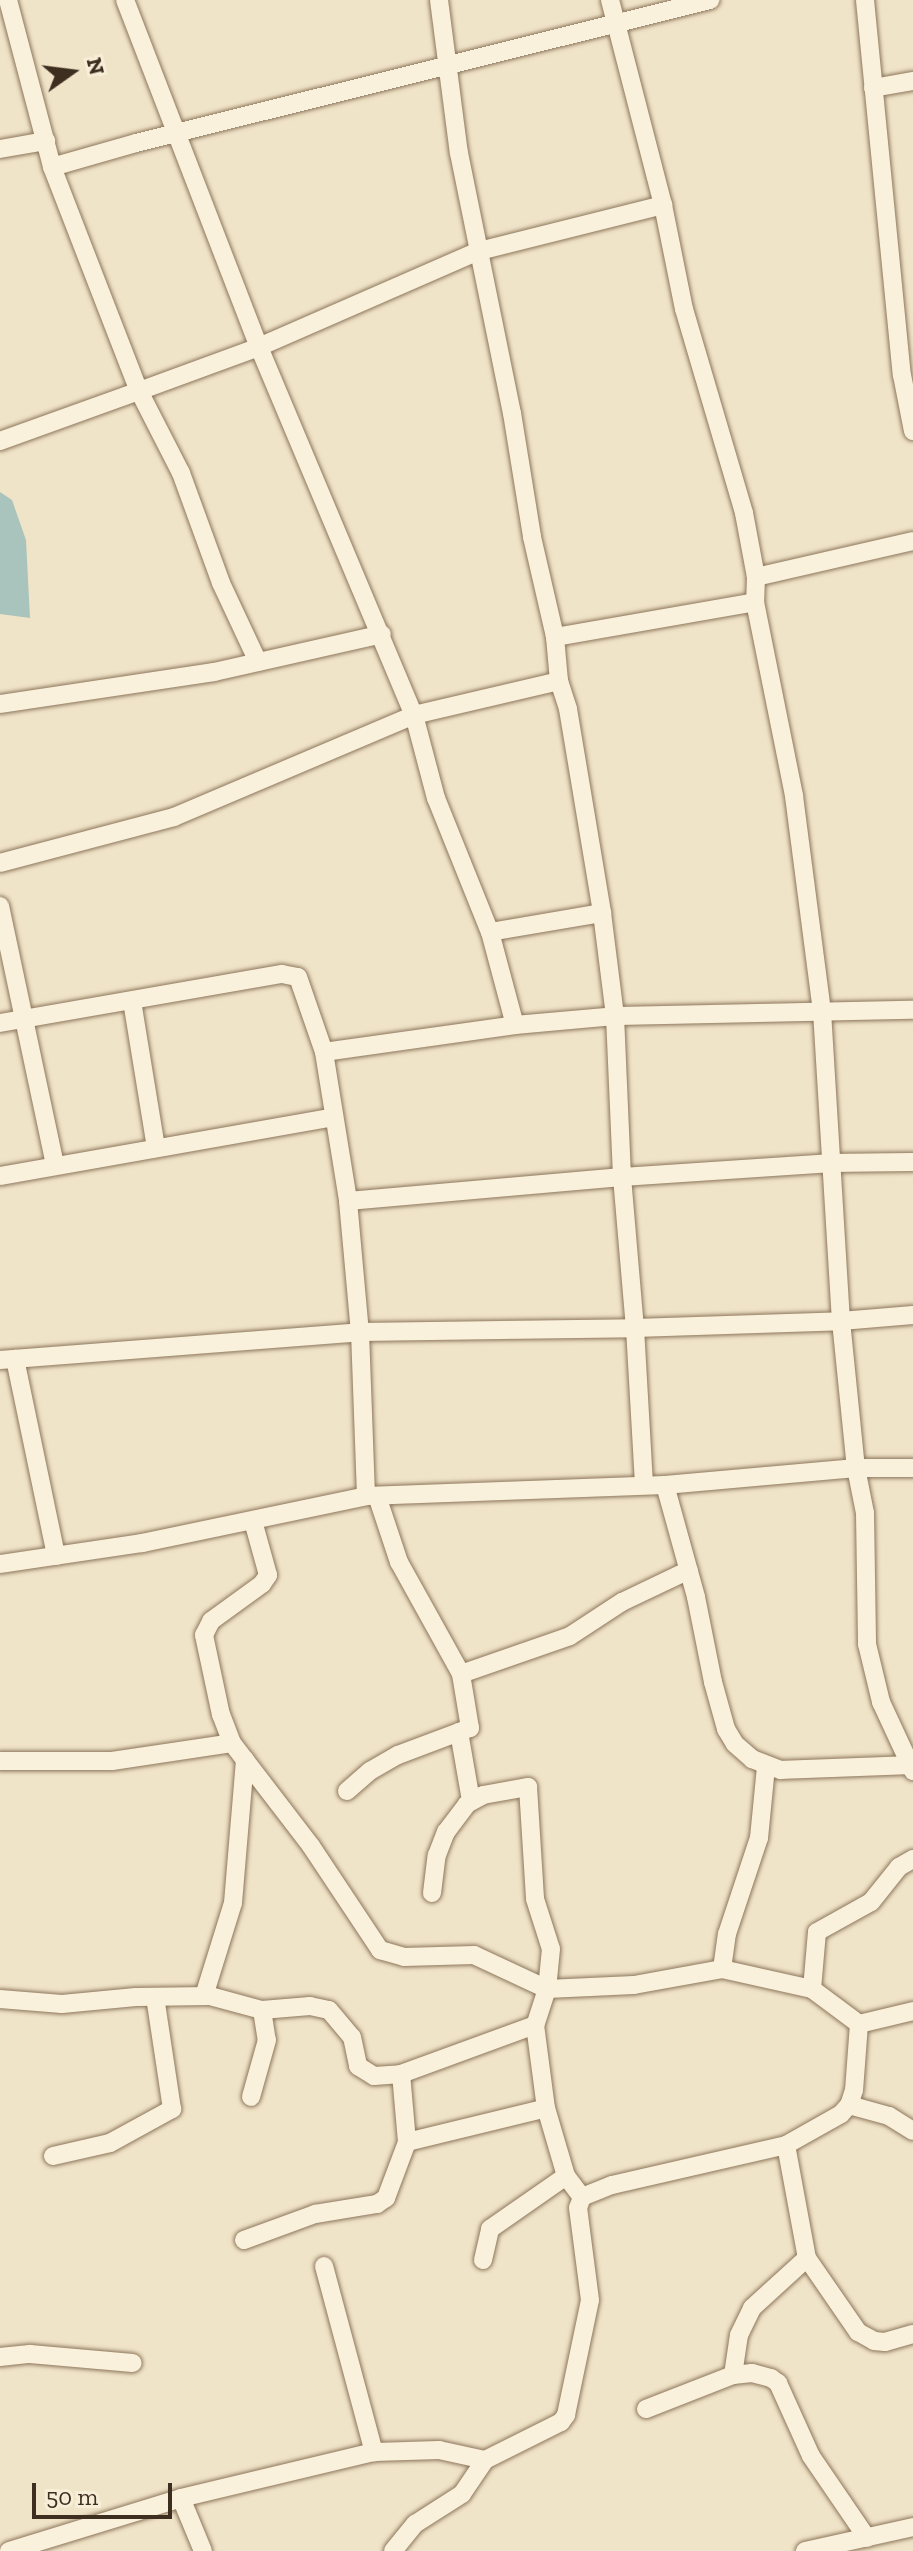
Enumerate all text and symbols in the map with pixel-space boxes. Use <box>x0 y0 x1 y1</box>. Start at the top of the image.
north arrow <box>32 32 112 112</box>
text: N <box>81 55 111 77</box>
scale bar <box>36 2467 176 2517</box>
text: 50 m <box>46 2482 98 2511</box>

